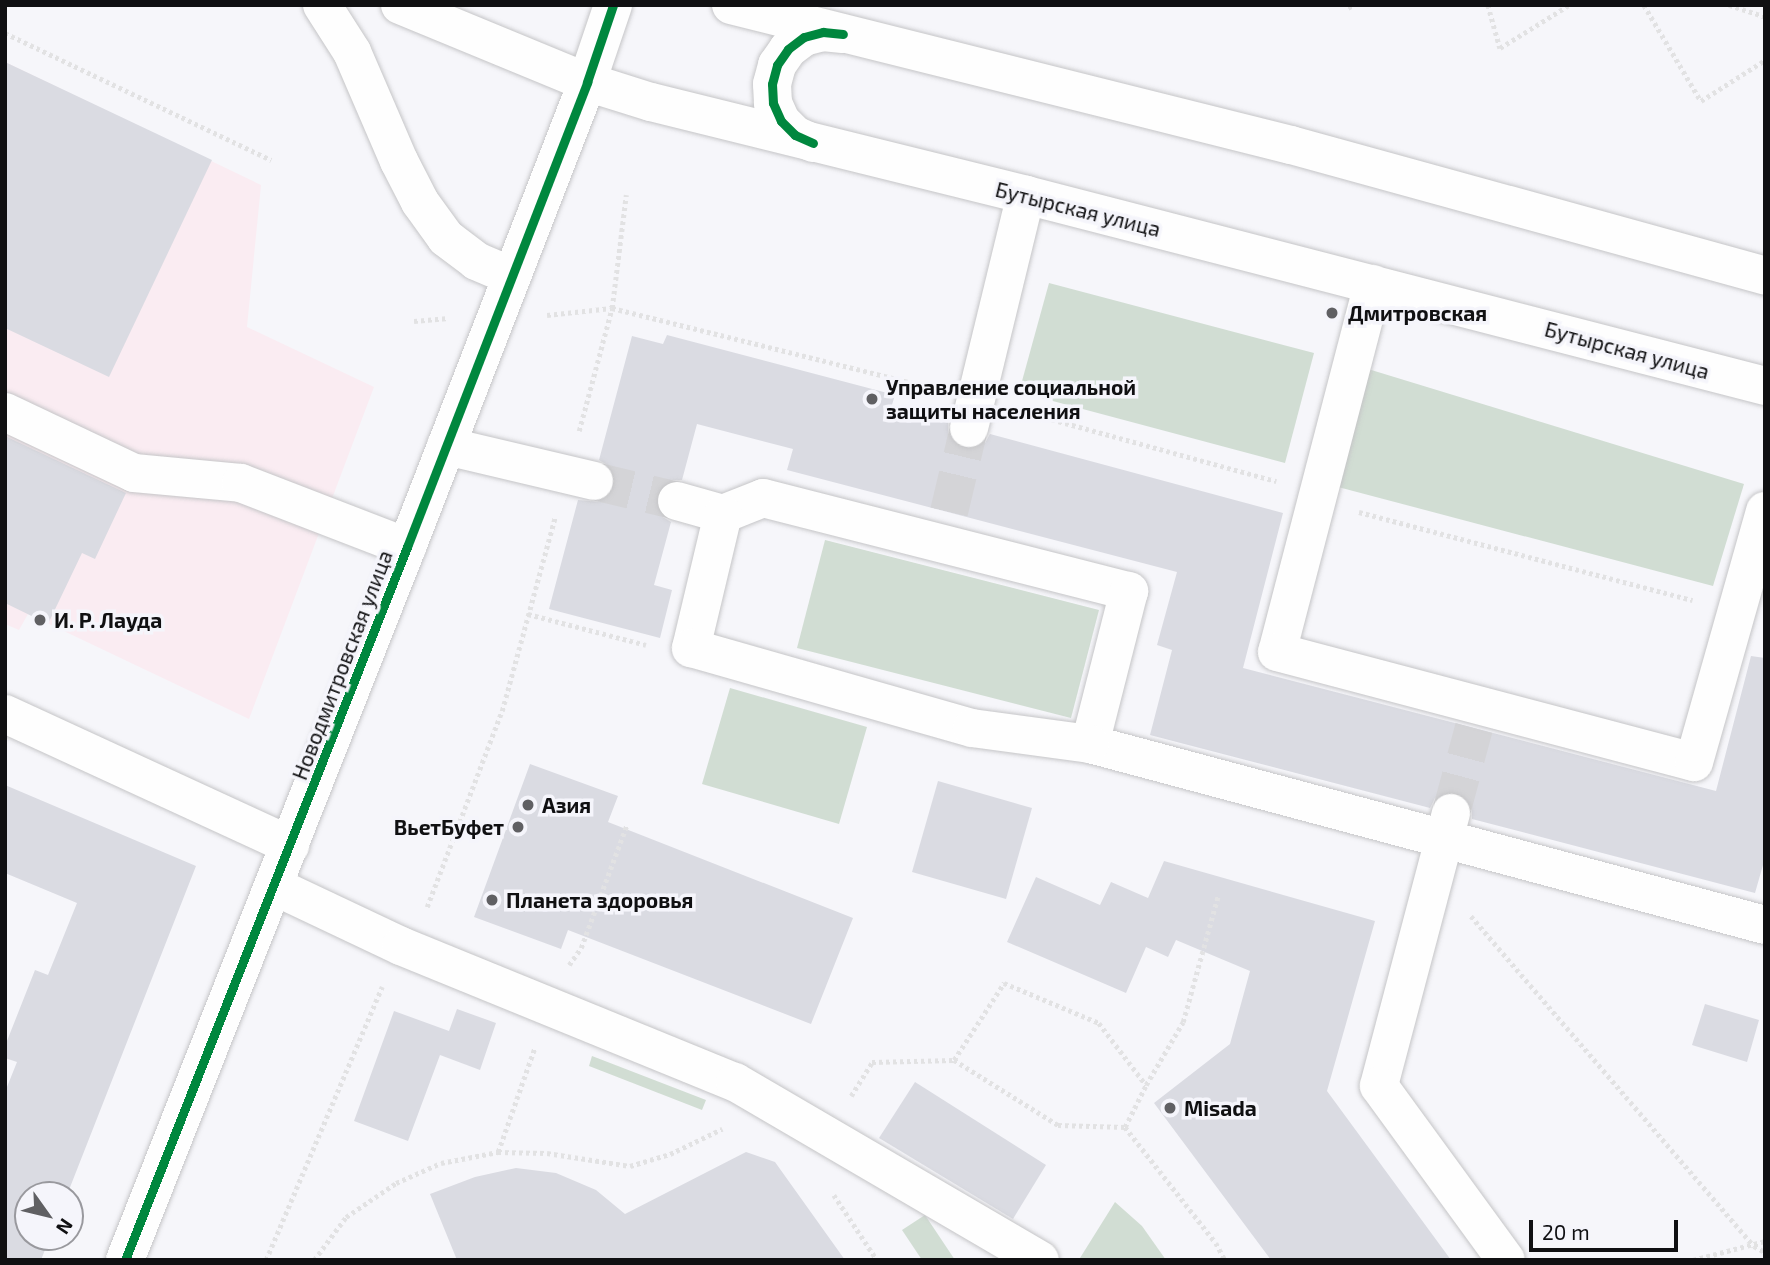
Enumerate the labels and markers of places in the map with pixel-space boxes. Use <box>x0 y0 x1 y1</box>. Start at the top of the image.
place label: Дмитровская <box>1348 300 1487 326</box>
marker: Дмитровская <box>1322 303 1342 323</box>
place label: Управление социальной защиты населения <box>886 374 1136 424</box>
marker: Управление социальной защиты населения <box>864 391 880 407</box>
place label: И. Р. Лауда <box>54 607 162 633</box>
marker: И. Р. Лауда <box>32 612 48 628</box>
place label: Азия <box>542 792 591 818</box>
marker: Азия <box>520 797 536 813</box>
place label: ВьетБуфет <box>394 814 504 840</box>
marker: ВьетБуфет <box>510 819 526 835</box>
place label: Планета здоровья <box>506 887 693 913</box>
marker: Планета здоровья <box>484 892 500 908</box>
place label: Misada <box>1184 1095 1257 1121</box>
marker: Misada <box>1162 1100 1178 1116</box>

